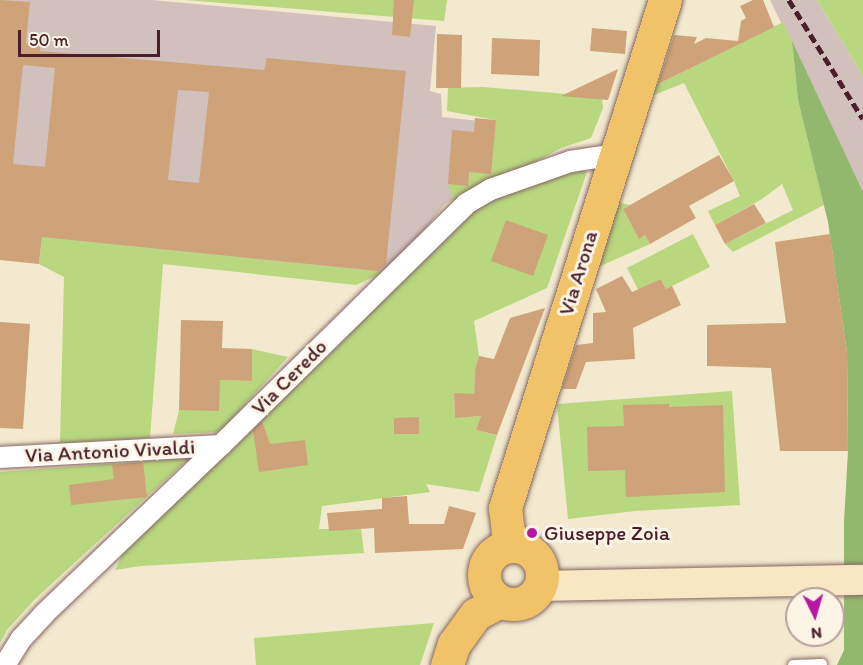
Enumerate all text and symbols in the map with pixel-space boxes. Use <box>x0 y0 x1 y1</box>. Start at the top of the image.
scale bar <box>21 18 164 56</box>
text: 50 m <box>29 29 69 51</box>
street label: Via Arona <box>553 228 603 318</box>
street label: Via Ceredo <box>246 334 332 420</box>
street label: Via Antonio Vivaldi <box>25 434 195 468</box>
place label: Giuseppe Zoia <box>544 520 670 546</box>
marker: Giuseppe Zoia <box>525 526 539 540</box>
north arrow <box>785 587 845 647</box>
text: N <box>810 624 823 643</box>

